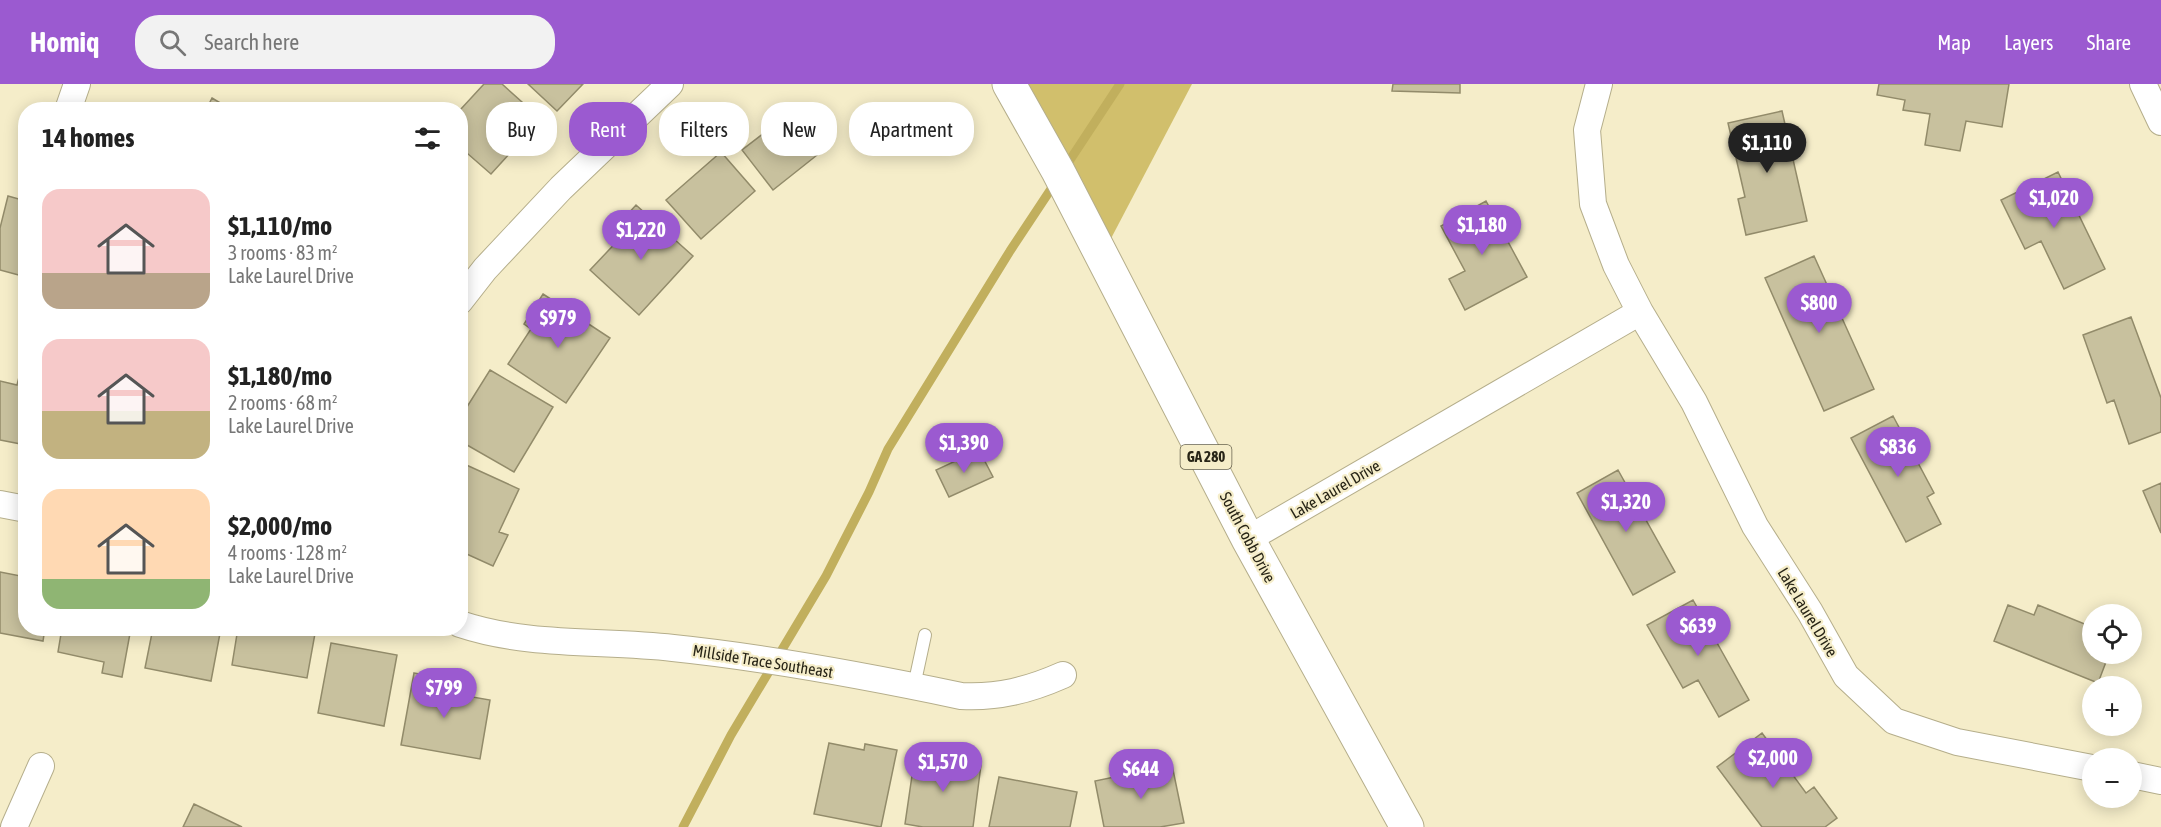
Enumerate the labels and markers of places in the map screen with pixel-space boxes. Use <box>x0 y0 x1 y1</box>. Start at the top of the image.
pin: $1,110 <box>1718 123 1816 174</box>
pin: $1,020 <box>2005 178 2103 229</box>
pin: $1,180 <box>1433 205 1531 256</box>
pin: $1,220 <box>592 210 690 261</box>
pin: $800 <box>1783 283 1855 334</box>
pin: $979 <box>522 298 594 349</box>
pin: $1,390 <box>915 423 1013 474</box>
pin: $836 <box>1862 427 1934 478</box>
pin: $1,320 <box>1577 482 1675 533</box>
pin: $639 <box>1662 606 1734 657</box>
pin: $799 <box>408 668 480 719</box>
pin: $2,000 <box>1724 738 1822 789</box>
pin: $1,570 <box>894 742 992 793</box>
pin: $644 <box>1105 749 1177 800</box>

